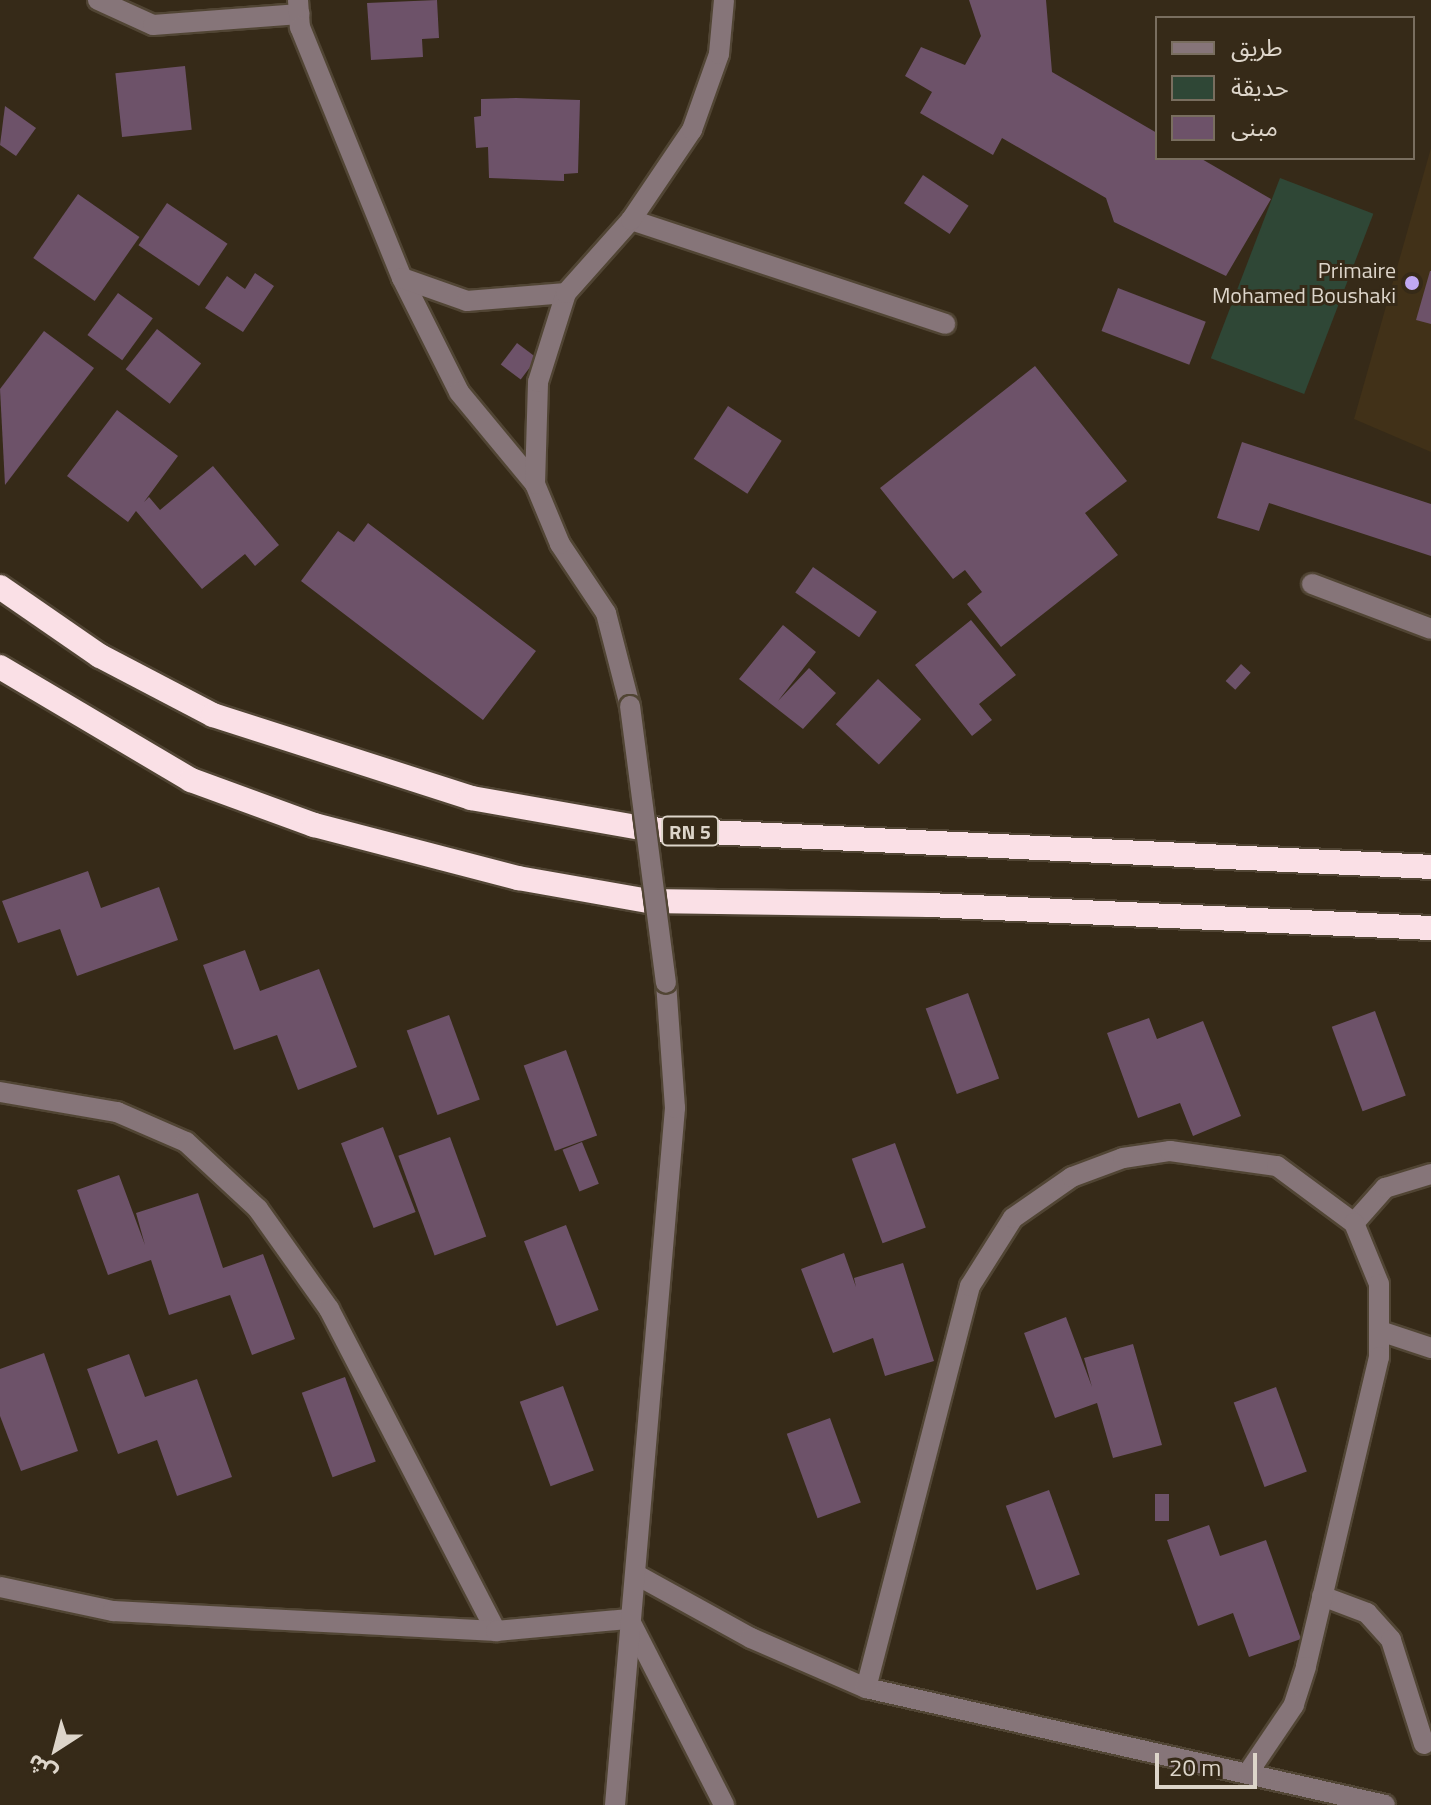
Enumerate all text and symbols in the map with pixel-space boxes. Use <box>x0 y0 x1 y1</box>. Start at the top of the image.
legend <box>1155 16 1415 160</box>
text: طريق <box>1231 29 1283 65</box>
text: حديقة <box>1231 69 1289 105</box>
text: مبنى <box>1231 109 1278 145</box>
place label: Primaire Mohamed Boushaki <box>1212 257 1396 308</box>
marker: Primaire Mohamed Boushaki <box>1403 274 1421 292</box>
road number: RN 5 <box>660 815 720 847</box>
north arrow <box>16 1709 96 1789</box>
scale bar <box>1159 1737 1261 1787</box>
text: ش <box>20 1746 64 1791</box>
text: 20 m <box>1169 1749 1221 1785</box>

